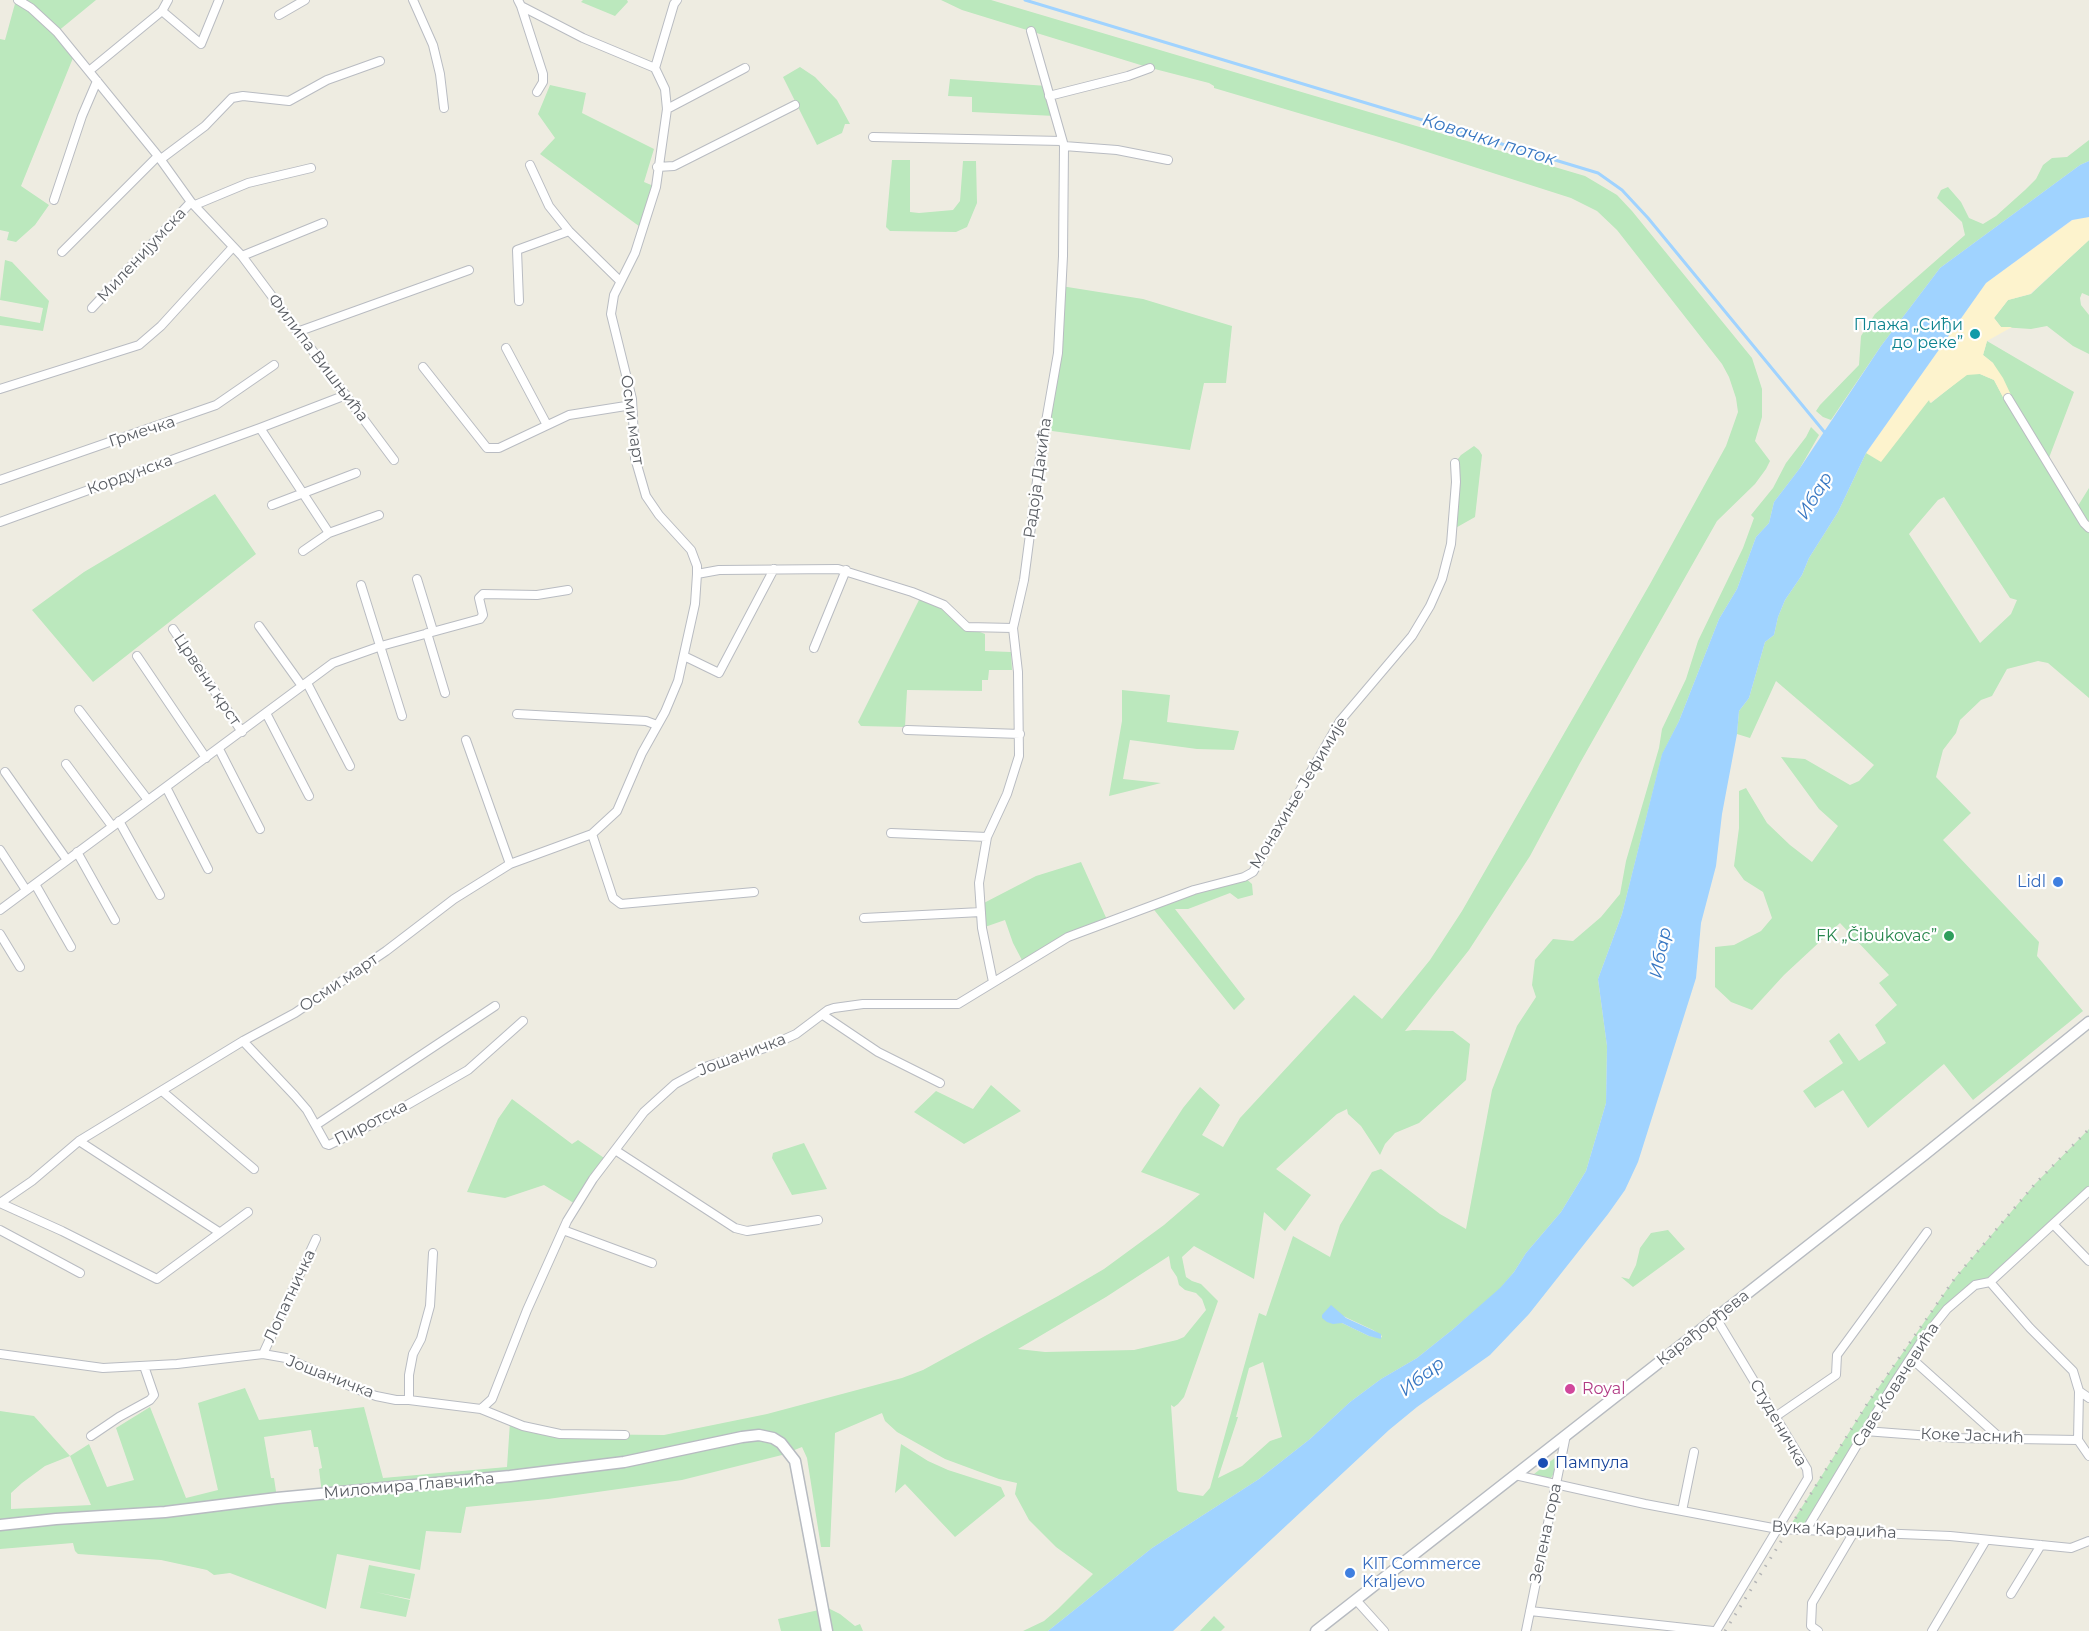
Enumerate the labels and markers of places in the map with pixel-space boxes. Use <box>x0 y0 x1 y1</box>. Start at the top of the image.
place label: Плажа „Сиђи до реке” <box>1854 315 1963 353</box>
marker: Плажа „Сиђи до реке” <box>1968 327 1982 341</box>
place label: Lidl <box>2017 872 2046 892</box>
marker: Lidl <box>2051 875 2065 889</box>
place label: FK „Čibukovac” <box>1816 926 1937 946</box>
marker: FK „Čibukovac” <box>1942 929 1956 943</box>
place label: Royal <box>1582 1379 1625 1399</box>
marker: Royal <box>1563 1382 1577 1396</box>
place label: Пампула <box>1555 1453 1629 1473</box>
marker: Пампула <box>1536 1456 1550 1470</box>
place label: KIT Commerce Kraljevo <box>1362 1554 1481 1592</box>
marker: KIT Commerce Kraljevo <box>1343 1566 1357 1580</box>

